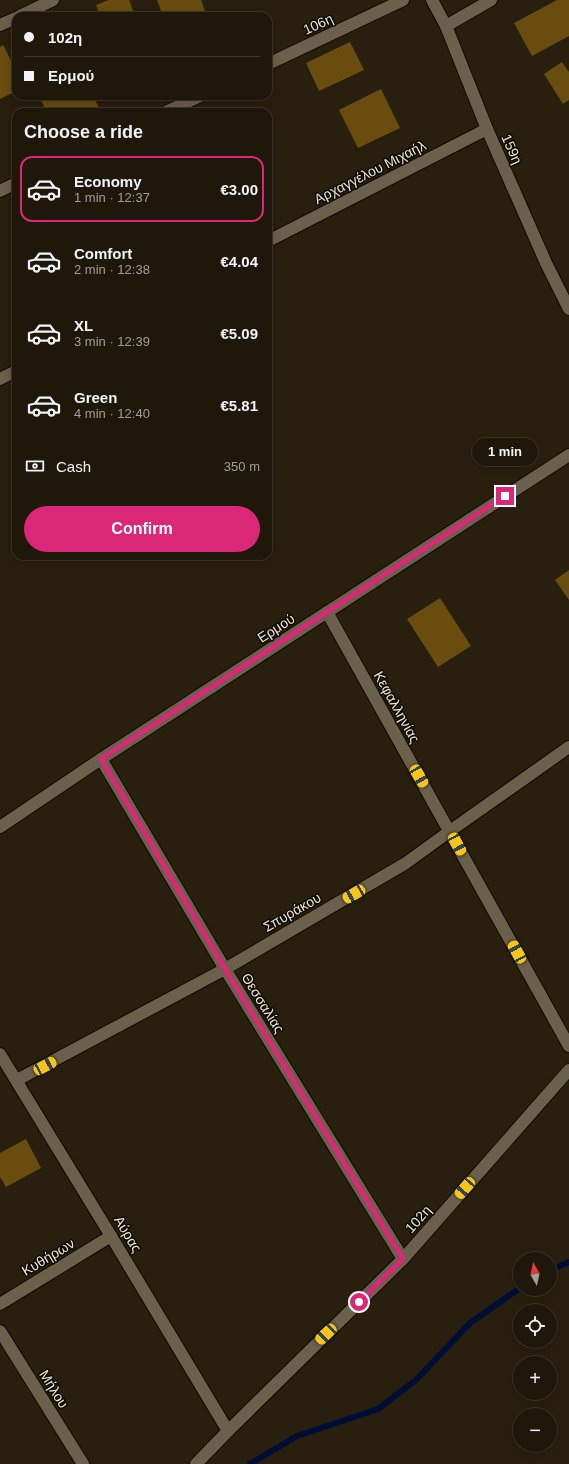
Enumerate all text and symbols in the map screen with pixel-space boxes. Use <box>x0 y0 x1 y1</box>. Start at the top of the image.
street label: 106η <box>301 10 335 38</box>
text: 102η <box>48 29 82 46</box>
text: Ερμού <box>48 67 94 84</box>
text: Choose a ride <box>24 122 143 142</box>
street label: 159η <box>498 132 526 166</box>
street label: Αρχαγγέλου Μιχαήλ <box>311 137 429 207</box>
icon: car <box>26 171 62 207</box>
text: Economy <box>74 173 142 190</box>
text: €3.00 <box>220 181 258 198</box>
text: 1 min · 12:37 <box>74 190 150 205</box>
icon: car <box>26 243 62 279</box>
text: Comfort <box>74 245 132 262</box>
text: €4.04 <box>220 253 258 270</box>
text: 2 min · 12:38 <box>74 262 150 277</box>
icon: car <box>26 315 62 351</box>
text: XL <box>74 317 93 334</box>
text: €5.09 <box>220 325 258 342</box>
text: 3 min · 12:39 <box>74 334 150 349</box>
icon: car <box>26 387 62 423</box>
text: Green <box>74 389 117 406</box>
text: €5.81 <box>220 397 258 414</box>
text: 4 min · 12:40 <box>74 406 150 421</box>
callout: 1 min <box>472 438 538 466</box>
text: 1 min <box>488 444 522 459</box>
icon: cash <box>24 455 46 477</box>
text: Cash <box>56 458 91 475</box>
text: 350 m <box>224 459 260 474</box>
route end <box>496 487 514 505</box>
button: Confirm <box>24 506 260 552</box>
street label: Ερμού <box>255 610 297 646</box>
street label: Κεφαλληνίας <box>371 668 423 746</box>
car <box>408 763 430 789</box>
car <box>446 831 468 857</box>
car <box>341 883 367 905</box>
street label: Σπυράκου <box>260 889 324 935</box>
car <box>506 939 528 965</box>
street label: Θεσσαλίας <box>238 970 288 1036</box>
car <box>32 1055 58 1077</box>
car <box>453 1175 477 1201</box>
street label: 102η <box>402 1202 434 1236</box>
street label: Αύρας <box>111 1213 145 1255</box>
street label: Κυθήρων <box>19 1235 77 1279</box>
north arrow <box>513 1252 557 1296</box>
map controls <box>513 1252 557 1452</box>
route start <box>350 1293 368 1311</box>
button: locate <box>513 1304 557 1348</box>
car <box>313 1321 339 1347</box>
button: + <box>513 1356 557 1400</box>
street label: Μήλου <box>36 1367 72 1411</box>
button: − <box>513 1408 557 1452</box>

